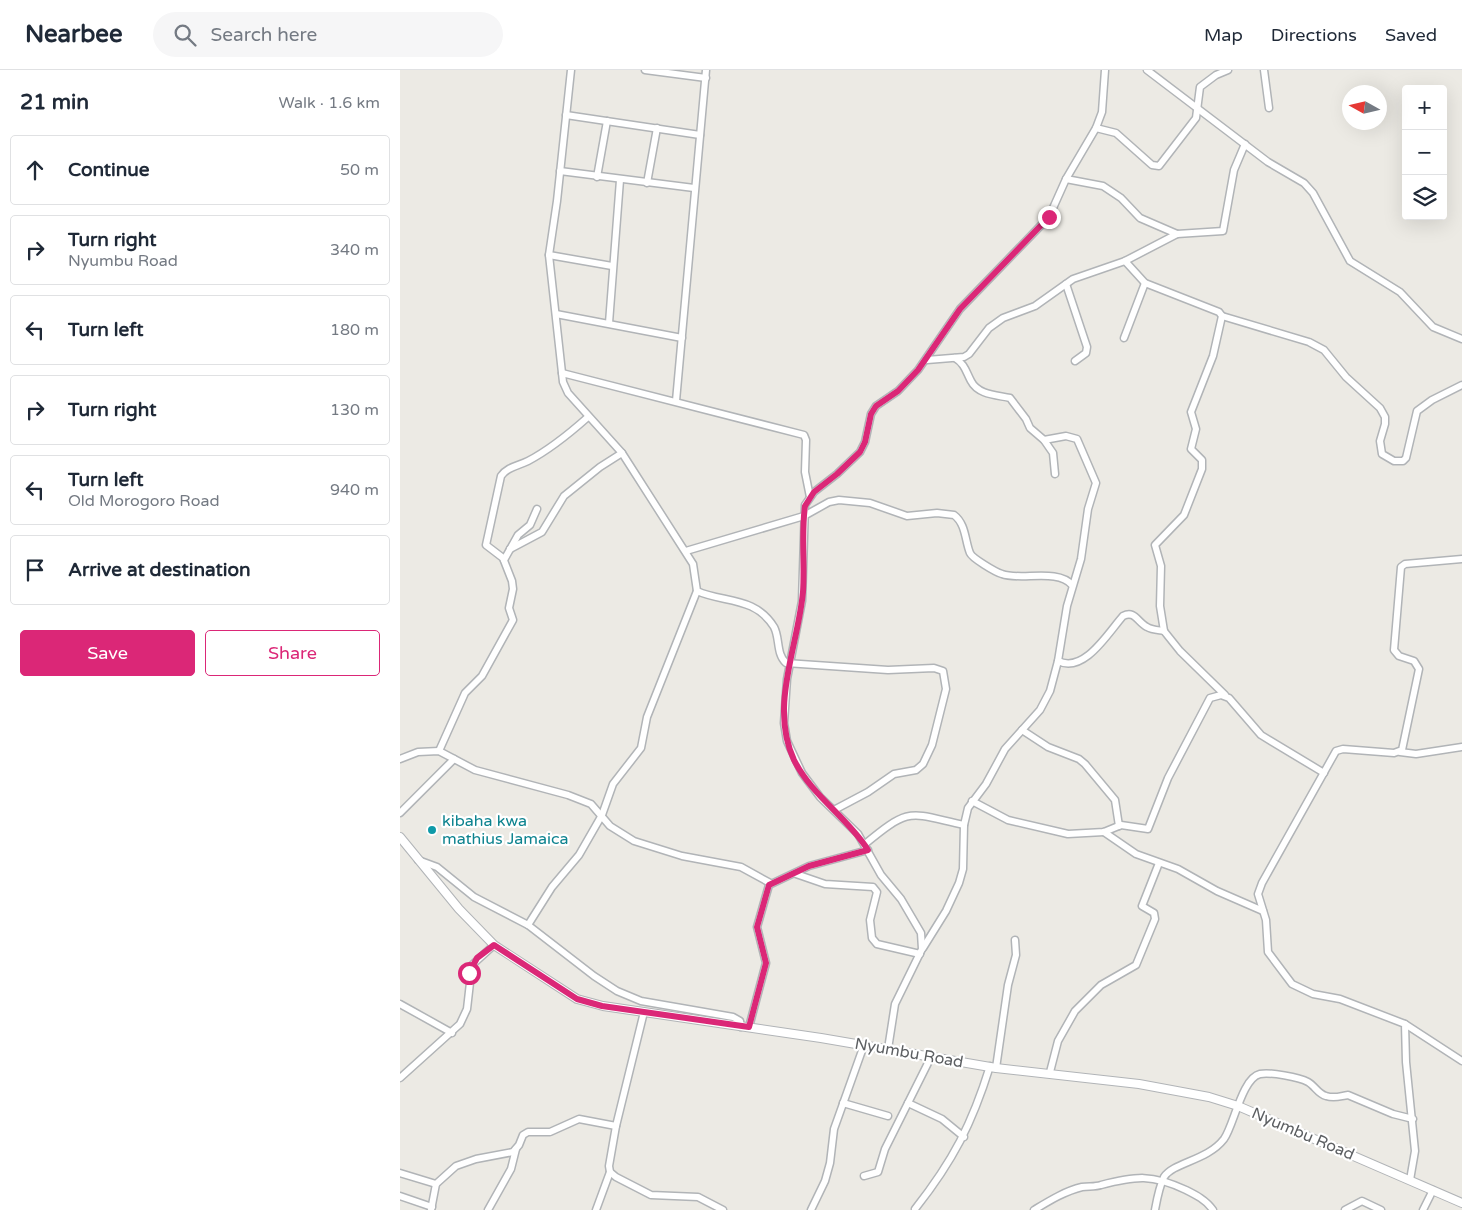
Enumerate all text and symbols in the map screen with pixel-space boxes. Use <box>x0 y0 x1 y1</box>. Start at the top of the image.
search box <box>153 12 503 57</box>
text: Nearbee <box>25 20 123 49</box>
icon: search <box>171 21 199 49</box>
text: Search here <box>211 24 317 46</box>
text: Map <box>1204 24 1243 46</box>
text: Directions <box>1271 24 1357 46</box>
text: Saved <box>1385 24 1437 46</box>
north arrow <box>1342 85 1387 130</box>
map controls <box>1402 85 1447 220</box>
button: + <box>1402 85 1447 130</box>
text: 21 min <box>20 90 89 115</box>
text: Walk · 1.6 km <box>278 93 380 113</box>
button: − <box>1402 130 1447 175</box>
icon: ahead <box>21 156 49 184</box>
text: Continue <box>68 159 150 181</box>
text: 50 m <box>340 160 379 180</box>
button: layers <box>1402 175 1447 220</box>
route end <box>1038 206 1061 229</box>
text: Turn right <box>68 229 156 251</box>
icon: right <box>21 236 49 264</box>
text: 340 m <box>330 240 379 260</box>
text: Nyumbu Road <box>68 251 178 271</box>
icon: left <box>21 316 49 344</box>
text: Turn left <box>68 319 144 341</box>
text: 180 m <box>330 320 379 340</box>
icon: right <box>21 396 49 424</box>
text: Turn right <box>68 399 156 421</box>
text: 130 m <box>330 400 379 420</box>
text: Turn left <box>68 469 144 491</box>
icon: left <box>21 476 49 504</box>
text: 940 m <box>330 480 379 500</box>
text: Old Morogoro Road <box>68 491 219 511</box>
icon: arrive <box>21 556 49 584</box>
text: Arrive at destination <box>68 559 251 581</box>
button: Save <box>20 630 195 676</box>
button: Share <box>205 630 380 676</box>
place label: kibaha kwa mathius Jamaica <box>442 811 569 849</box>
marker: kibaha kwa mathius Jamaica <box>426 824 438 836</box>
route start <box>458 962 481 985</box>
street label: Nyumbu Road <box>853 1034 965 1072</box>
street label: Nyumbu Road <box>1248 1103 1358 1165</box>

